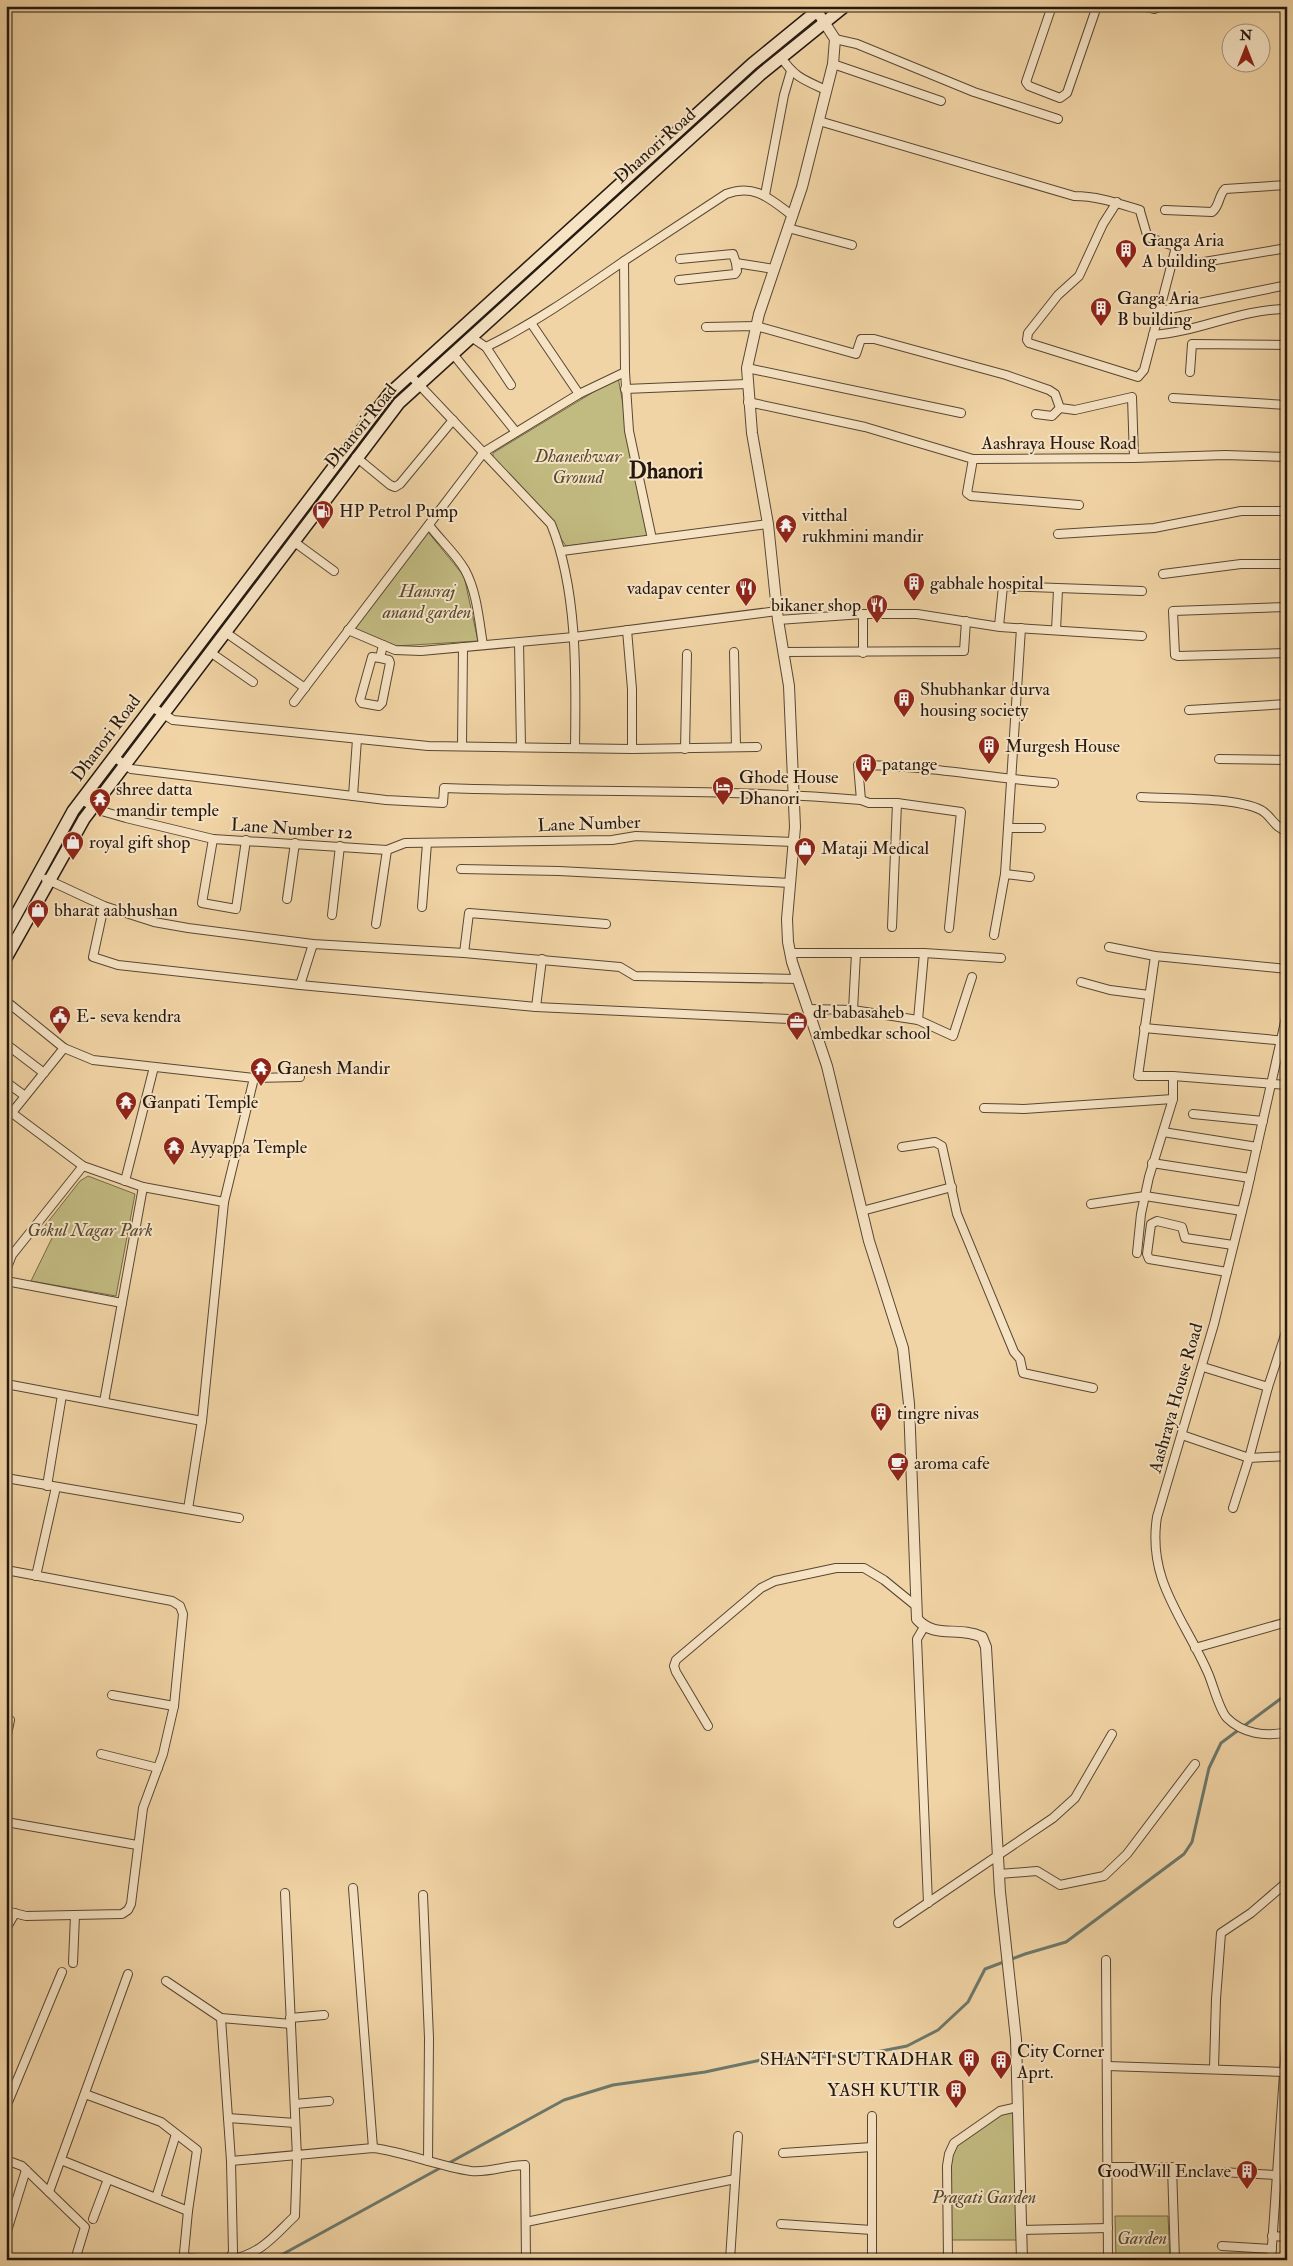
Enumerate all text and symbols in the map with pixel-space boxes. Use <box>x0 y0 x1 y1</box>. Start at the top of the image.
north arrow <box>1220 22 1270 72</box>
text: N <box>1239 27 1253 44</box>
street label: Dhanori Road <box>609 103 701 189</box>
place label: Ganga Aria A building <box>1141 229 1225 273</box>
building icon: Ganga Aria A building <box>1114 238 1138 269</box>
place label: Ganga Aria B building <box>1117 287 1200 331</box>
building icon: Ganga Aria B building <box>1089 296 1113 327</box>
street label: Dhanori Road <box>320 379 402 473</box>
street label: Aashraya House Road <box>981 432 1137 455</box>
park label: Dhaneshwar Ground <box>534 445 622 489</box>
district label: Dhanori <box>629 457 703 485</box>
fuel station icon: HP Petrol Pump <box>311 499 335 530</box>
place label: HP Petrol Pump <box>339 500 458 523</box>
place label: vitthal rukhmini mandir <box>801 504 924 548</box>
temple icon: vitthal rukhmini mandir <box>774 513 798 544</box>
building icon: gabhale hospital <box>902 571 926 602</box>
place label: gabhale hospital <box>930 572 1044 595</box>
restaurant icon: vadapav center <box>734 576 758 607</box>
place label: vadapav center <box>626 577 730 600</box>
park label: Hansraj anand garden <box>382 580 471 624</box>
restaurant icon: bikaner shop <box>865 593 889 624</box>
place label: bikaner shop <box>771 594 861 617</box>
place label: Shubhankar durva housing society <box>920 678 1051 722</box>
building icon: Shubhankar durva housing society <box>892 687 916 718</box>
street label: Dhanori Road <box>66 690 146 786</box>
building icon: Murgesh House <box>977 734 1001 765</box>
place label: Murgesh House <box>1005 735 1120 758</box>
building icon: patange <box>854 752 878 783</box>
place label: patange <box>881 753 938 776</box>
place label: Ghode House Dhanori <box>739 766 839 810</box>
hotel icon: Ghode House Dhanori <box>711 775 735 806</box>
place label: shree datta mandir temple <box>116 778 220 822</box>
temple icon: shree datta mandir temple <box>88 787 112 818</box>
street label: Lane Number <box>537 811 641 837</box>
street label: Lane Number 12 <box>230 813 354 845</box>
shop icon: royal gift shop <box>61 830 85 861</box>
place label: royal gift shop <box>89 831 190 854</box>
shop icon: Mataji Medical <box>793 836 817 867</box>
place label: Mataji Medical <box>821 837 930 860</box>
shop icon: bharat aabhushan <box>26 898 50 929</box>
place label: bharat aabhushan <box>54 899 178 922</box>
place label: dr babasaheb ambedkar school <box>813 1001 931 1045</box>
public building icon: E- seva kendra <box>48 1004 72 1035</box>
place label: E- seva kendra <box>76 1005 182 1028</box>
office icon: dr babasaheb ambedkar school <box>785 1010 809 1041</box>
temple icon: Ganesh Mandir <box>249 1056 273 1087</box>
place label: Ganesh Mandir <box>277 1057 390 1080</box>
temple icon: Ganpati Temple <box>114 1090 138 1121</box>
place label: Ganpati Temple <box>142 1091 259 1114</box>
temple icon: Ayyappa Temple <box>162 1135 186 1166</box>
place label: Ayyappa Temple <box>189 1136 308 1159</box>
park label: Gokul Nagar Park <box>27 1219 153 1242</box>
street label: Aashraya House Road <box>1143 1320 1208 1477</box>
building icon: tingre nivas <box>869 1401 893 1432</box>
place label: tingre nivas <box>897 1402 979 1425</box>
cafe icon: aroma cafe <box>886 1451 910 1482</box>
place label: aroma cafe <box>914 1452 990 1475</box>
place label: City Corner Aprt. <box>1016 2040 1105 2084</box>
building icon: SHANTI SUTRADHAR <box>957 2047 981 2078</box>
place label: SHANTI SUTRADHAR <box>760 2048 954 2071</box>
building icon: City Corner Aprt. <box>989 2049 1013 2080</box>
building icon: YASH KUTIR <box>944 2078 968 2109</box>
place label: YASH KUTIR <box>827 2079 941 2102</box>
building icon: GoodWill Enclave <box>1235 2159 1259 2190</box>
place label: GoodWill Enclave <box>1097 2160 1231 2183</box>
park label: Pragati Garden <box>931 2186 1036 2209</box>
park label: Garden <box>1117 2227 1167 2250</box>

